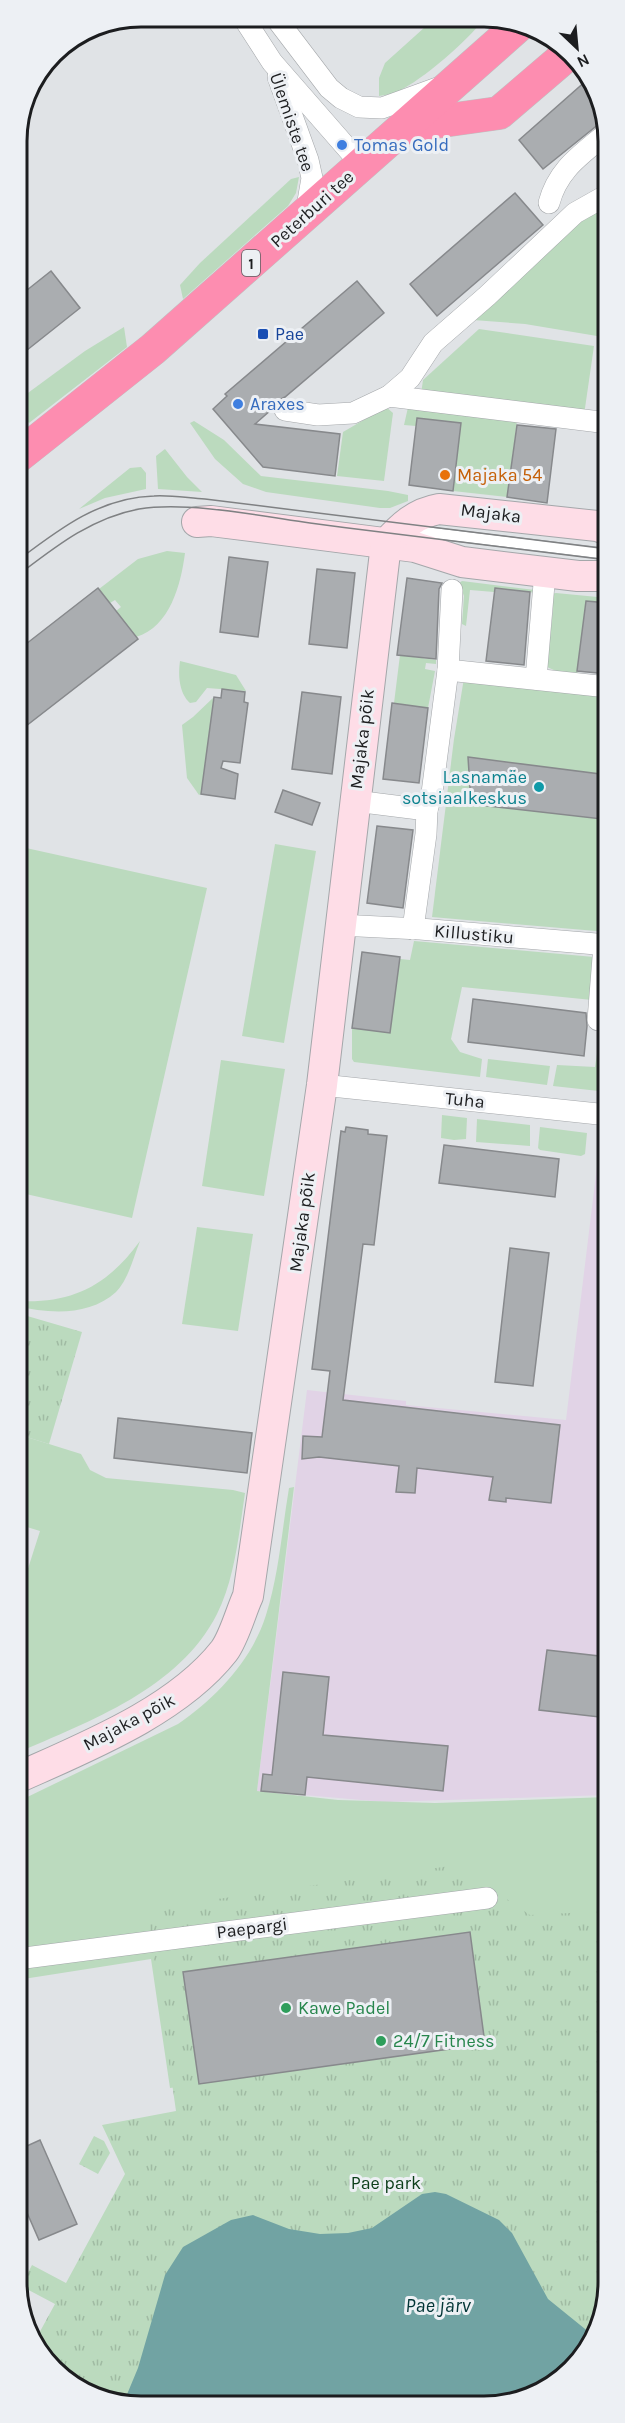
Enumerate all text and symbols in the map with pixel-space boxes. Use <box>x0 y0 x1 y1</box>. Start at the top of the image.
north arrow <box>547 18 607 78</box>
text: N <box>574 50 593 72</box>
street label: Ülemiste tee <box>265 70 319 174</box>
place label: Tomas Gold <box>354 134 449 156</box>
marker: Tomas Gold <box>335 138 349 152</box>
street label: Peterburi tee <box>266 166 358 252</box>
road number: 1 <box>242 250 260 276</box>
place label: Pae <box>275 323 304 345</box>
marker: Pae <box>256 327 270 341</box>
place label: Araxes <box>250 393 305 415</box>
marker: Araxes <box>231 397 245 411</box>
place label: Majaka 54 <box>457 464 542 486</box>
marker: Majaka 54 <box>438 468 452 482</box>
street label: Majaka <box>460 498 522 528</box>
street label: Majaka põik <box>345 688 379 790</box>
place label: Lasnamäe sotsiaalkeskus <box>402 766 527 809</box>
marker: Lasnamäe sotsiaalkeskus <box>532 780 546 794</box>
street label: Killustiku <box>433 920 515 948</box>
street label: Tuha <box>444 1087 486 1113</box>
street label: Majaka põik <box>284 1171 320 1273</box>
street label: Majaka põik <box>79 1689 179 1755</box>
street label: Paepargi <box>215 1913 289 1943</box>
place label: Kawe Padel <box>298 1997 390 2019</box>
marker: Kawe Padel <box>279 2001 293 2015</box>
place label: 24/7 Fitness <box>393 2030 495 2052</box>
marker: 24/7 Fitness <box>374 2034 388 2048</box>
park label: Pae park <box>351 2172 421 2194</box>
water label: Pae järv <box>405 2294 472 2317</box>

